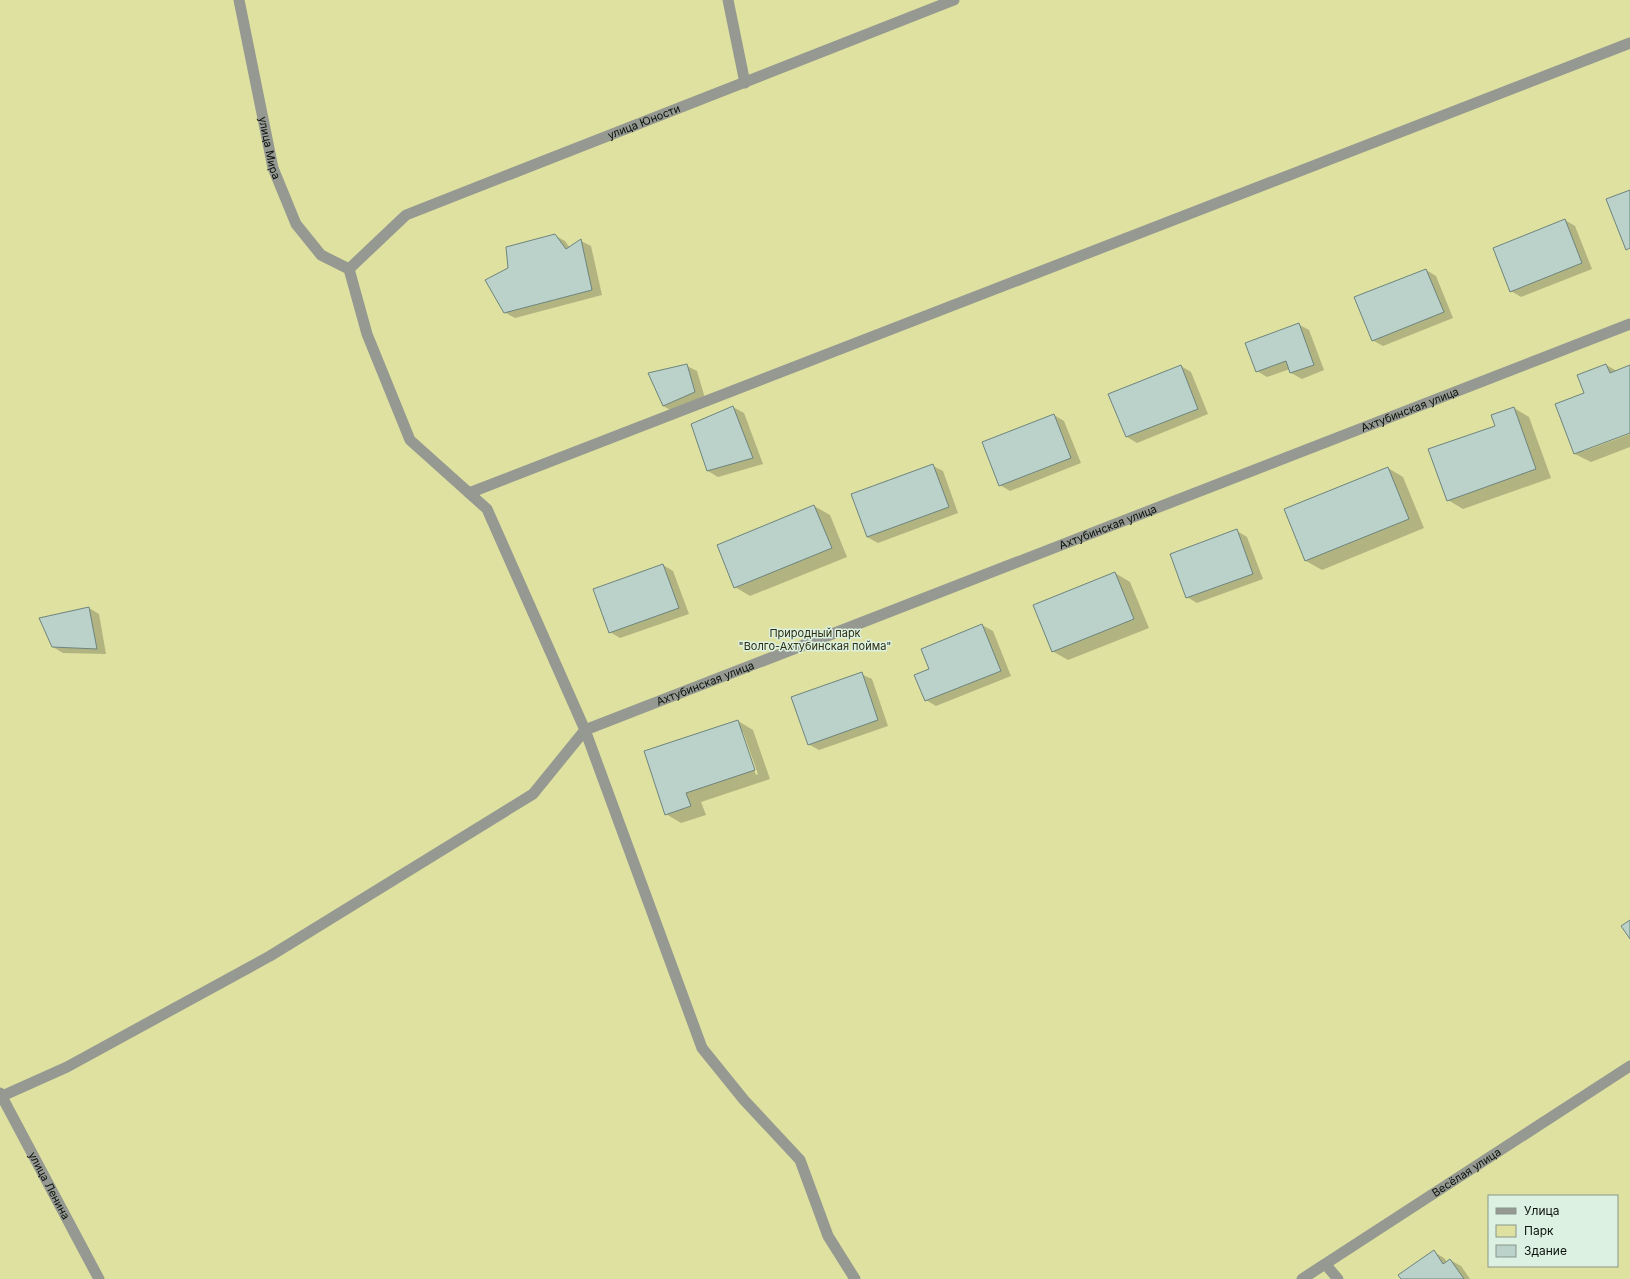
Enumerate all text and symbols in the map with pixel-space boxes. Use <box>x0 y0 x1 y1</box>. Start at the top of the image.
street label: улица Юности <box>606 101 682 142</box>
street label: улица Мира <box>256 115 284 181</box>
street label: Ахтубинская улица <box>1359 384 1461 435</box>
street label: Ахтубинская улица <box>1057 502 1159 552</box>
park label: Природный парк "Волго-Ахтубинская пойма" <box>739 626 891 653</box>
street label: Ахтубинская улица <box>654 658 756 709</box>
street label: Весёлая улица <box>1429 1145 1503 1200</box>
street label: улица Ленина <box>26 1149 73 1222</box>
legend <box>1488 1195 1618 1267</box>
text: Улица <box>1524 1203 1559 1218</box>
text: Парк <box>1524 1223 1554 1238</box>
text: Здание <box>1524 1243 1567 1258</box>

